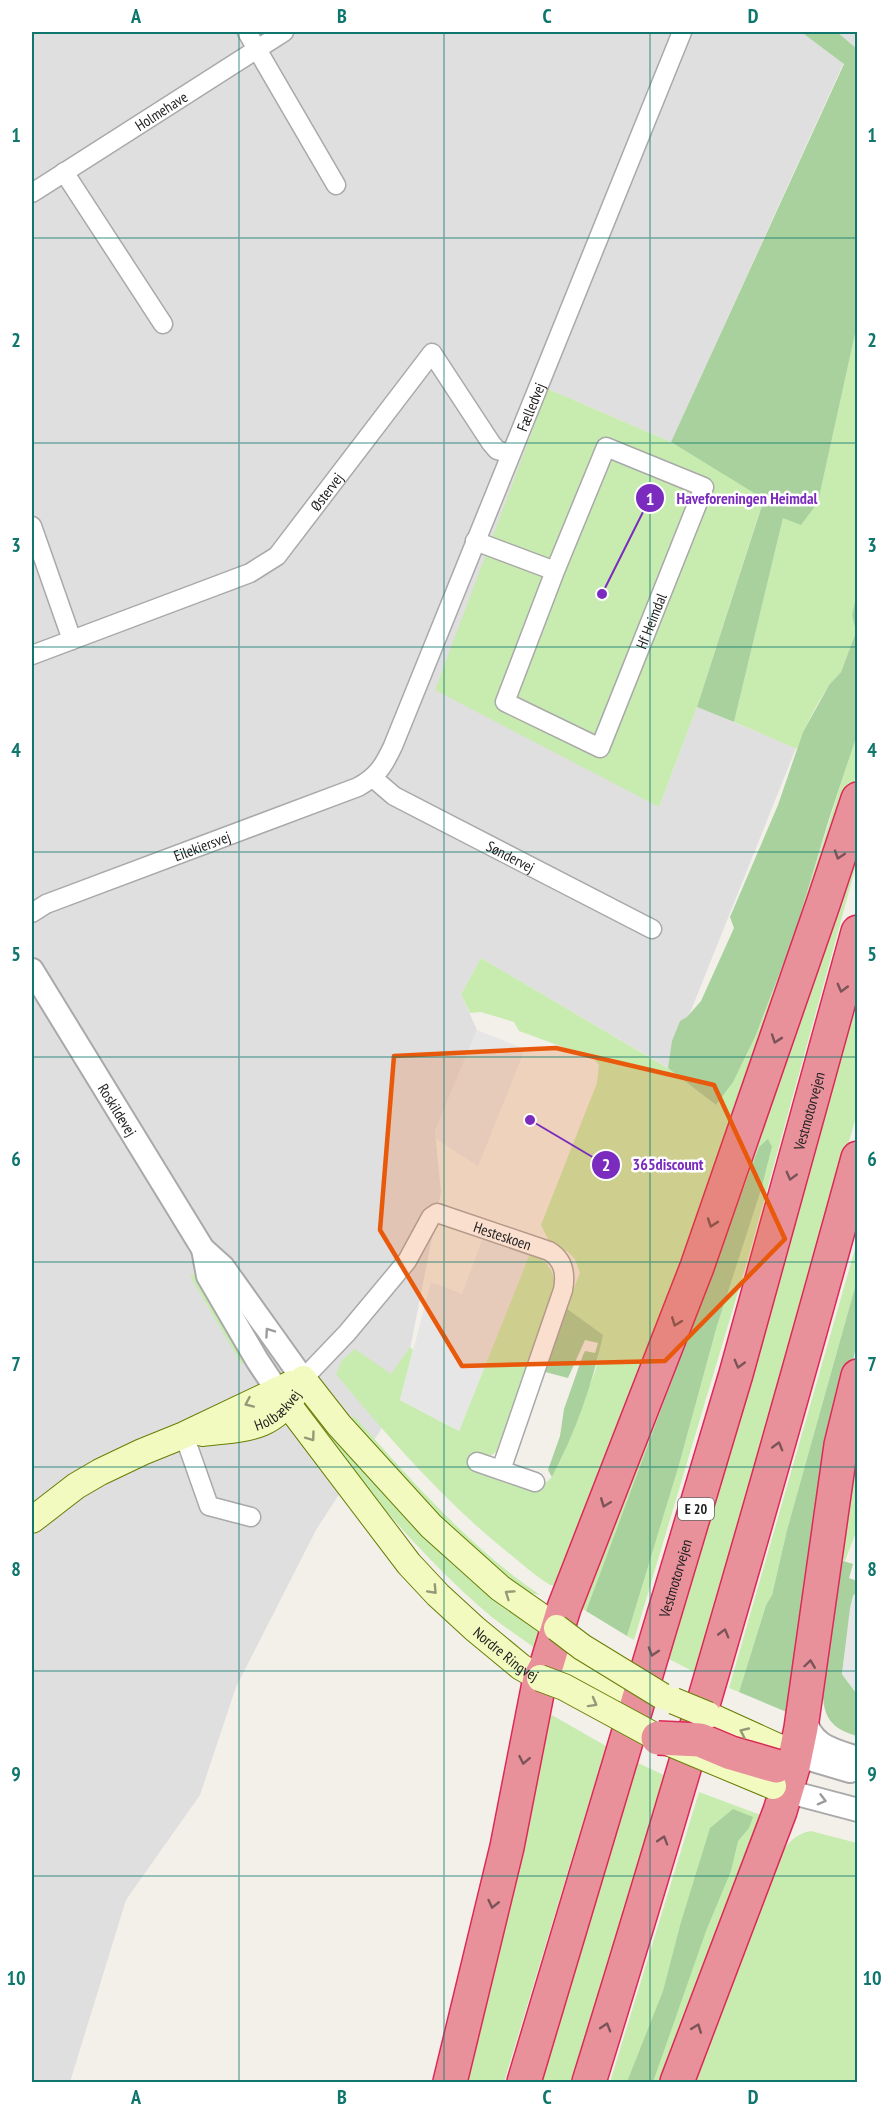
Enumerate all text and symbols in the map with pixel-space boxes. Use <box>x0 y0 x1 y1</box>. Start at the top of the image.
text: A <box>130 3 142 29</box>
text: B <box>337 3 347 29</box>
text: C <box>542 3 552 29</box>
text: D <box>748 3 759 29</box>
street label: Holmehave <box>131 87 191 134</box>
text: 1 <box>11 122 21 148</box>
text: 1 <box>867 122 877 148</box>
text: 2 <box>11 327 21 353</box>
text: 2 <box>867 327 877 353</box>
street label: Fælledvej <box>512 380 549 434</box>
street label: Østervej <box>306 469 347 514</box>
callout: Haveforeningen Heimdal <box>635 481 829 515</box>
text: 1 <box>646 487 654 510</box>
text: Haveforeningen Heimdal <box>677 488 817 508</box>
text: 3 <box>11 532 21 558</box>
text: 3 <box>867 532 877 558</box>
street label: Hf Heimdal <box>631 590 670 652</box>
text: 4 <box>11 737 21 763</box>
text: 4 <box>867 737 877 763</box>
street label: Eilekiersvej <box>171 826 233 865</box>
street label: Søndervej <box>483 836 538 876</box>
one-way arrow <box>834 849 847 860</box>
text: 5 <box>11 941 21 967</box>
text: 5 <box>867 941 877 967</box>
one-way arrow <box>837 982 849 993</box>
one-way arrow <box>771 1033 784 1044</box>
street label: Vestmotorvejen <box>788 1070 828 1153</box>
street label: Roskildevej <box>94 1080 141 1140</box>
text: 6 <box>11 1146 21 1172</box>
text: 6 <box>867 1146 877 1172</box>
callout: 365discount <box>591 1148 715 1182</box>
text: 2 <box>602 1153 610 1176</box>
text: 365discount <box>633 1154 704 1174</box>
one-way arrow <box>785 1171 798 1181</box>
street label: Hesteskoen <box>471 1217 534 1254</box>
one-way arrow <box>707 1217 720 1228</box>
one-way arrow <box>670 1316 683 1326</box>
one-way arrow <box>265 1327 276 1338</box>
text: 7 <box>11 1351 21 1377</box>
text: 7 <box>867 1351 877 1377</box>
one-way arrow <box>734 1358 746 1369</box>
street label: Holbækvej <box>252 1386 304 1434</box>
one-way arrow <box>245 1396 256 1408</box>
one-way arrow <box>304 1431 315 1442</box>
one-way arrow <box>771 1441 783 1452</box>
one-way arrow <box>600 1497 612 1508</box>
road number: E 20 <box>678 1498 714 1520</box>
street label: Vestmotorvejen <box>654 1537 696 1620</box>
text: 8 <box>11 1556 21 1582</box>
text: 8 <box>867 1556 877 1582</box>
one-way arrow <box>426 1583 437 1594</box>
one-way arrow <box>505 1590 516 1601</box>
street label: Nordre Ringvej <box>470 1622 542 1685</box>
one-way arrow <box>717 1628 730 1638</box>
one-way arrow <box>648 1646 660 1657</box>
one-way arrow <box>804 1659 816 1669</box>
one-way arrow <box>587 1696 597 1707</box>
one-way arrow <box>739 1728 750 1740</box>
one-way arrow <box>518 1755 531 1765</box>
text: 9 <box>11 1761 21 1787</box>
text: 9 <box>867 1761 877 1787</box>
one-way arrow <box>816 1793 826 1806</box>
one-way arrow <box>656 1835 668 1846</box>
one-way arrow <box>488 1899 501 1909</box>
text: 10 <box>6 1965 26 1991</box>
text: 10 <box>862 1965 882 1991</box>
one-way arrow <box>599 2022 611 2033</box>
one-way arrow <box>690 2023 703 2034</box>
text: A <box>130 2084 142 2110</box>
text: B <box>337 2084 347 2110</box>
text: C <box>542 2084 552 2110</box>
text: D <box>748 2084 759 2110</box>

